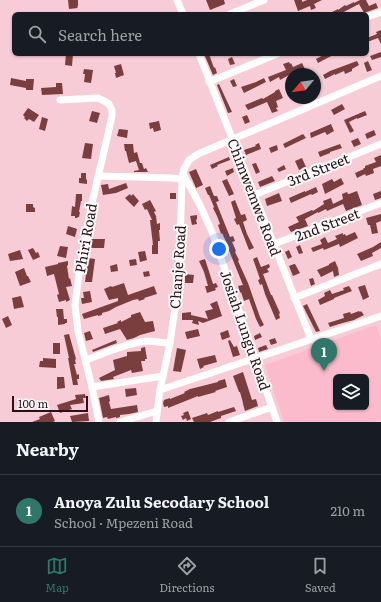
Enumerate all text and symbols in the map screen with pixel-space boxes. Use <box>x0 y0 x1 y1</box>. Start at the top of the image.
search box <box>12 12 369 56</box>
icon: search <box>26 23 48 45</box>
text: Search here <box>58 23 142 46</box>
north arrow <box>285 68 321 104</box>
street label: Chimwemwe Road <box>223 135 287 259</box>
street label: 3rd Street <box>284 147 352 191</box>
street label: Phiri Road <box>69 201 101 274</box>
street label: 2nd Street <box>292 202 363 245</box>
street label: Chanje Road <box>164 224 190 309</box>
your location <box>209 239 229 259</box>
street label: Josiah Lungu Road <box>216 267 276 393</box>
pin: 1 <box>311 338 337 371</box>
map controls <box>333 374 369 410</box>
button: layers <box>333 374 369 410</box>
scale bar <box>12 394 88 413</box>
text: 100 m <box>18 395 48 411</box>
text: Nearby <box>16 436 79 461</box>
text: Anoya Zulu Secodary School <box>54 490 269 513</box>
text: 1 <box>26 501 32 520</box>
text: 210 m <box>330 501 365 520</box>
text: School · Mpezeni Road <box>54 513 193 532</box>
tab: Map <box>45 555 69 595</box>
tab: Directions <box>159 555 214 595</box>
tab: Saved <box>305 555 336 595</box>

